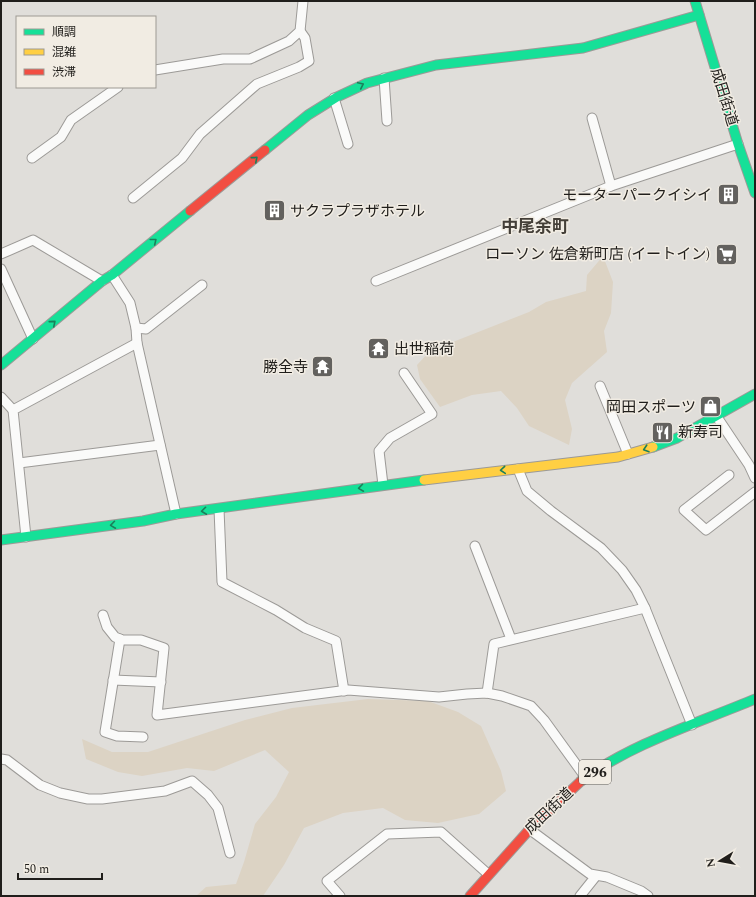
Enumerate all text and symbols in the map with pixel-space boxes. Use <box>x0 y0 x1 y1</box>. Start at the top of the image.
legend <box>16 16 156 88</box>
text: 順調 <box>52 23 76 42</box>
text: 混雑 <box>52 43 76 62</box>
text: 渋滞 <box>52 63 76 82</box>
street label: 成田街道 <box>704 65 744 129</box>
one-way arrow <box>357 82 364 90</box>
one-way arrow <box>250 157 257 164</box>
building icon: モーターパークイシイ <box>715 182 741 208</box>
place label: モーターパークイシイ <box>562 184 712 207</box>
building icon: サクラプラザホテル <box>261 198 287 224</box>
place label: サクラプラザホテル <box>290 200 425 223</box>
district label: 中尾余町 <box>501 214 569 240</box>
one-way arrow <box>149 239 156 246</box>
supermarket icon: ローソン 佐倉新町店 (イートイン) <box>713 241 739 267</box>
place label: ローソン 佐倉新町店 (イートイン) <box>485 243 710 266</box>
one-way arrow <box>48 320 55 327</box>
temple icon: 出世稲荷 <box>365 336 391 362</box>
place label: 出世稲荷 <box>394 338 454 361</box>
temple icon: 勝全寺 <box>310 354 336 380</box>
place label: 勝全寺 <box>263 356 308 379</box>
shop icon: 岡田スポーツ <box>698 394 724 420</box>
place label: 岡田スポーツ <box>606 396 696 419</box>
restaurant icon: 新寿司 <box>650 419 676 445</box>
place label: 新寿司 <box>678 421 723 444</box>
one-way arrow <box>642 444 649 453</box>
one-way arrow <box>500 465 507 474</box>
one-way arrow <box>358 483 364 492</box>
one-way arrow <box>201 506 207 515</box>
one-way arrow <box>109 520 116 529</box>
road number: 296 <box>579 760 611 784</box>
street label: 成田街道 <box>519 782 579 840</box>
north arrow <box>700 841 740 881</box>
scale bar <box>18 855 102 881</box>
text: N <box>701 857 720 869</box>
text: 50 m <box>24 860 49 879</box>

